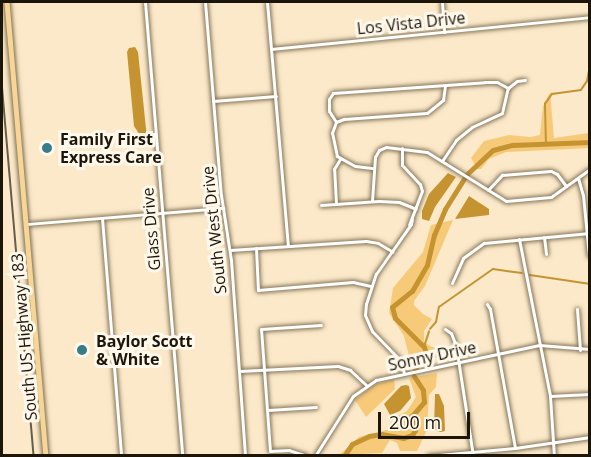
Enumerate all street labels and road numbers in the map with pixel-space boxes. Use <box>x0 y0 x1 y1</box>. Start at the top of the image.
street label: Los Vista Drive <box>356 8 466 38</box>
street label: South West Drive <box>198 165 230 295</box>
street label: Glass Drive <box>138 187 164 271</box>
street label: South US Highway 183 <box>7 253 41 421</box>
street label: Sonny Drive <box>386 337 478 375</box>

